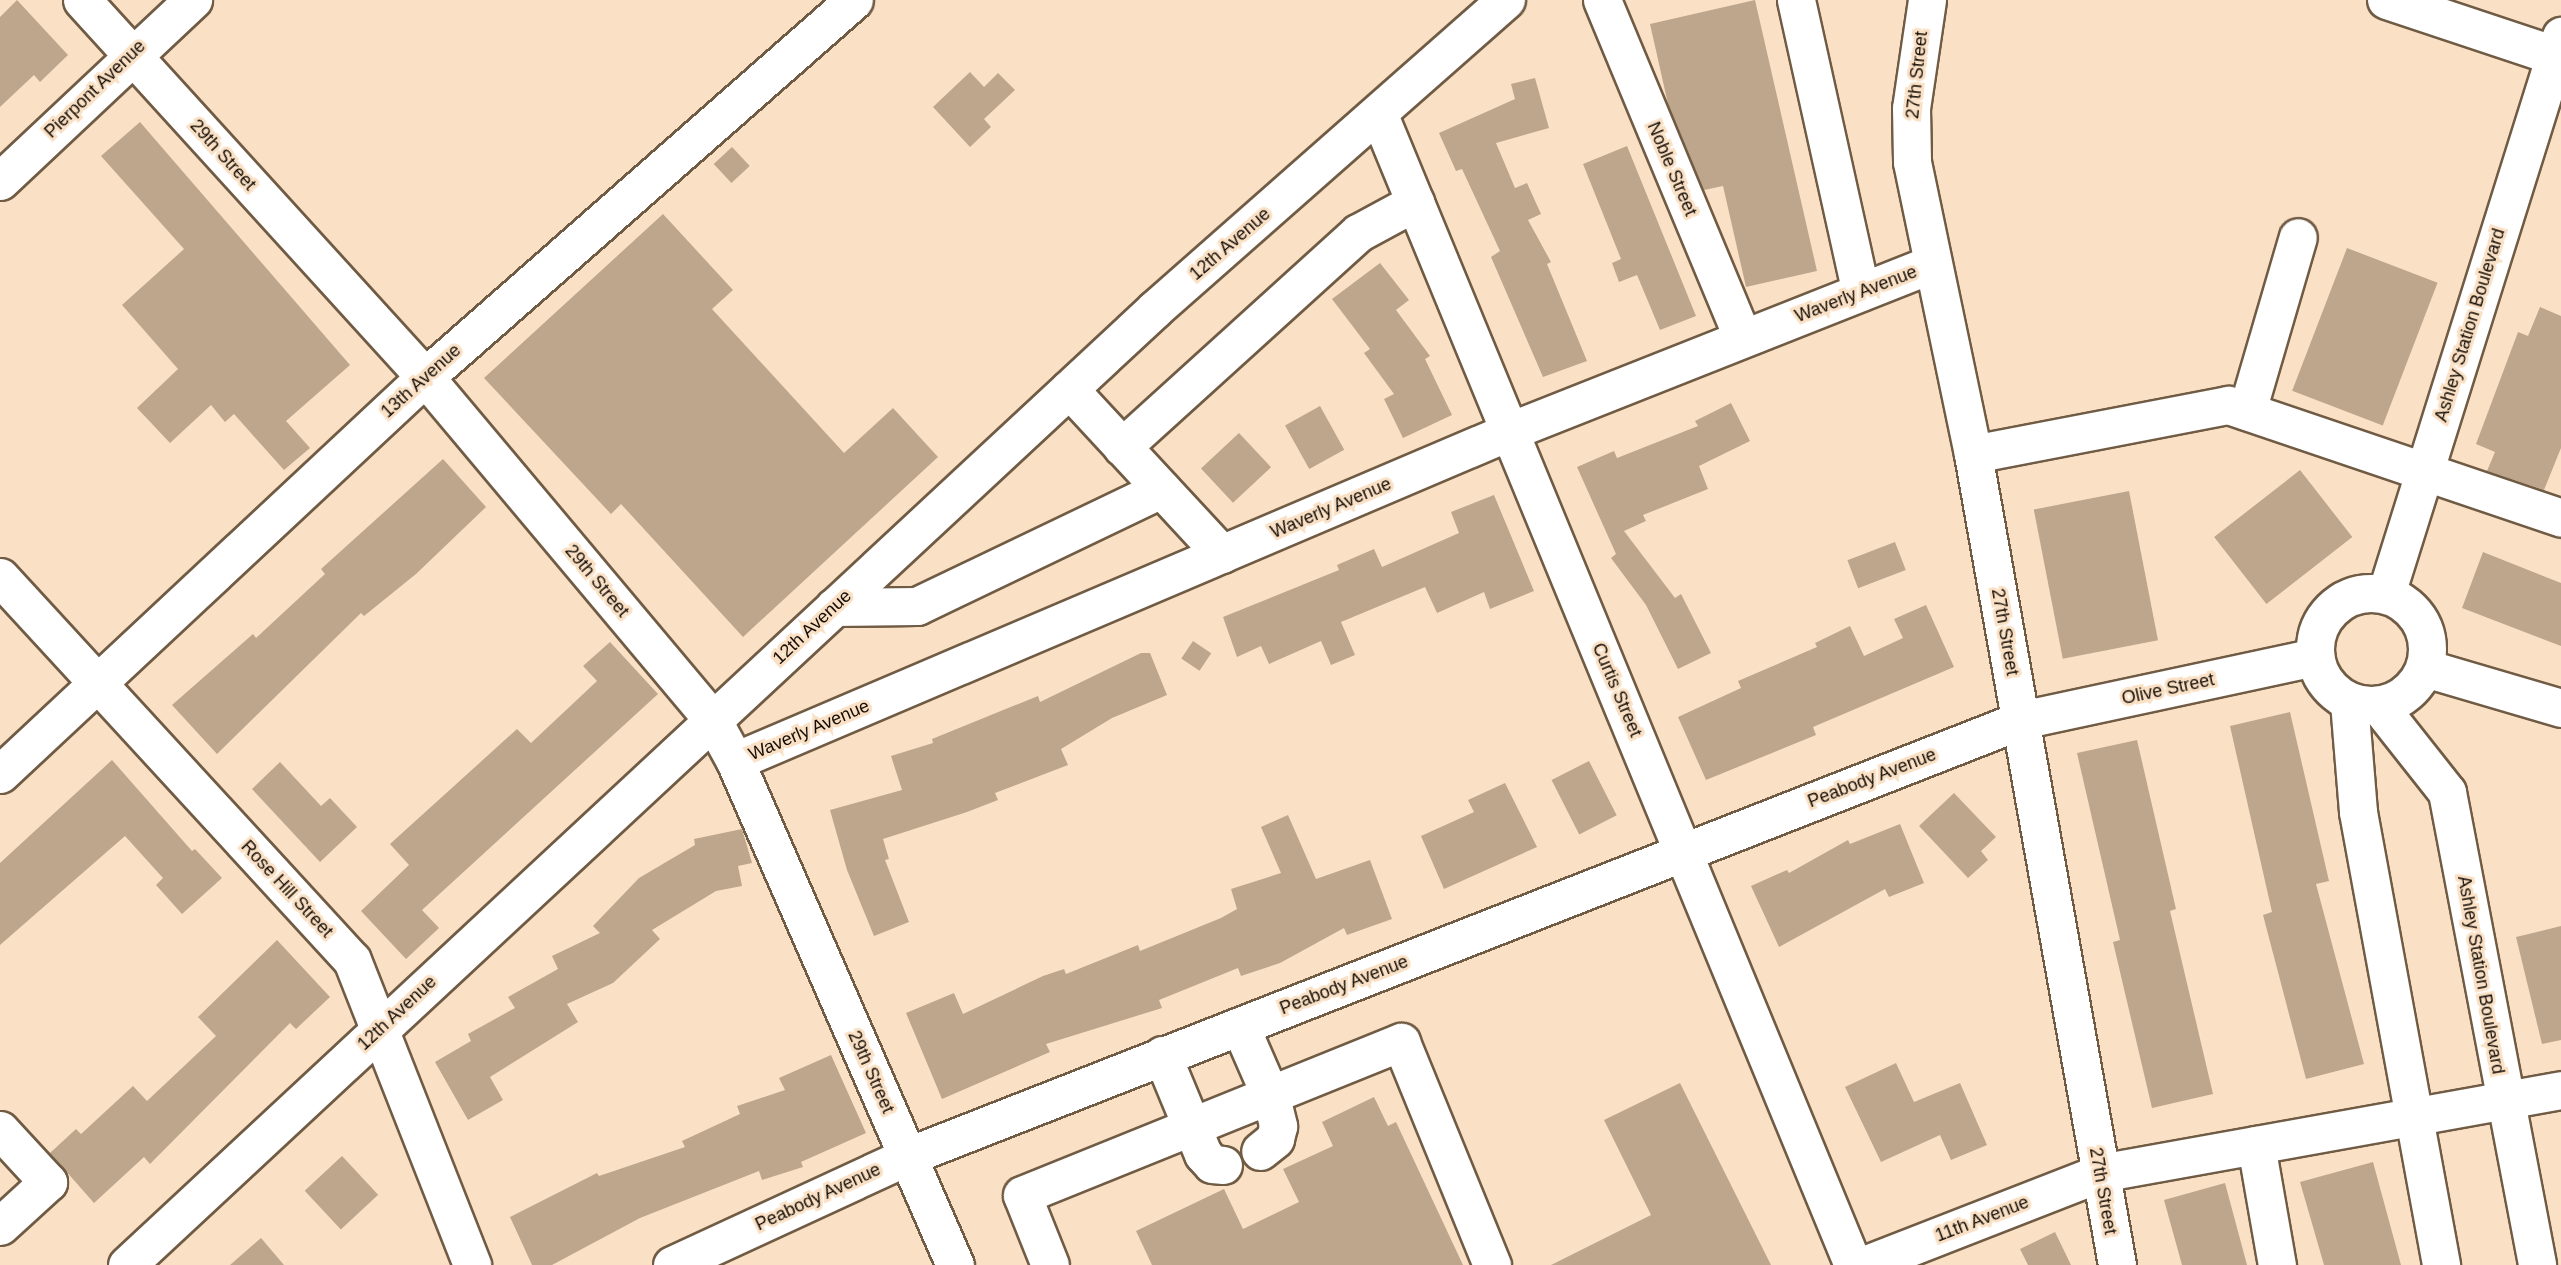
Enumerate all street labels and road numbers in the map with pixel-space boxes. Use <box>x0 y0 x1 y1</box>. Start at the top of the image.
street label: 27th Street <box>1902 30 1932 120</box>
street label: Pierpont Avenue <box>40 35 150 143</box>
street label: 29th Street <box>186 115 260 195</box>
street label: Noble Street <box>1643 119 1701 219</box>
street label: 12th Avenue <box>1185 203 1275 285</box>
street label: Ashley Station Boulevard <box>2430 226 2510 424</box>
street label: Waverly Avenue <box>1791 261 1921 327</box>
street label: 13th Avenue <box>376 339 466 423</box>
street label: Waverly Avenue <box>1267 473 1395 543</box>
street label: 29th Street <box>560 540 634 622</box>
street label: 12th Avenue <box>768 585 856 669</box>
street label: 27th Street <box>1987 587 2023 677</box>
street label: Curtis Street <box>1588 640 1646 740</box>
street label: Olive Street <box>2120 669 2216 709</box>
street label: Waverly Avenue <box>745 695 873 765</box>
street label: Peabody Avenue <box>1804 743 1940 813</box>
street label: Rose Hill Street <box>236 836 338 942</box>
street label: Ashley Station Boulevard <box>2453 874 2509 1076</box>
street label: Peabody Avenue <box>1276 950 1412 1020</box>
street label: 12th Avenue <box>353 971 441 1055</box>
street label: 29th Street <box>843 1027 899 1117</box>
street label: 27th Street <box>2085 1146 2121 1236</box>
street label: Peabody Avenue <box>751 1158 885 1236</box>
street label: 11th Avenue <box>1932 1191 2032 1247</box>

